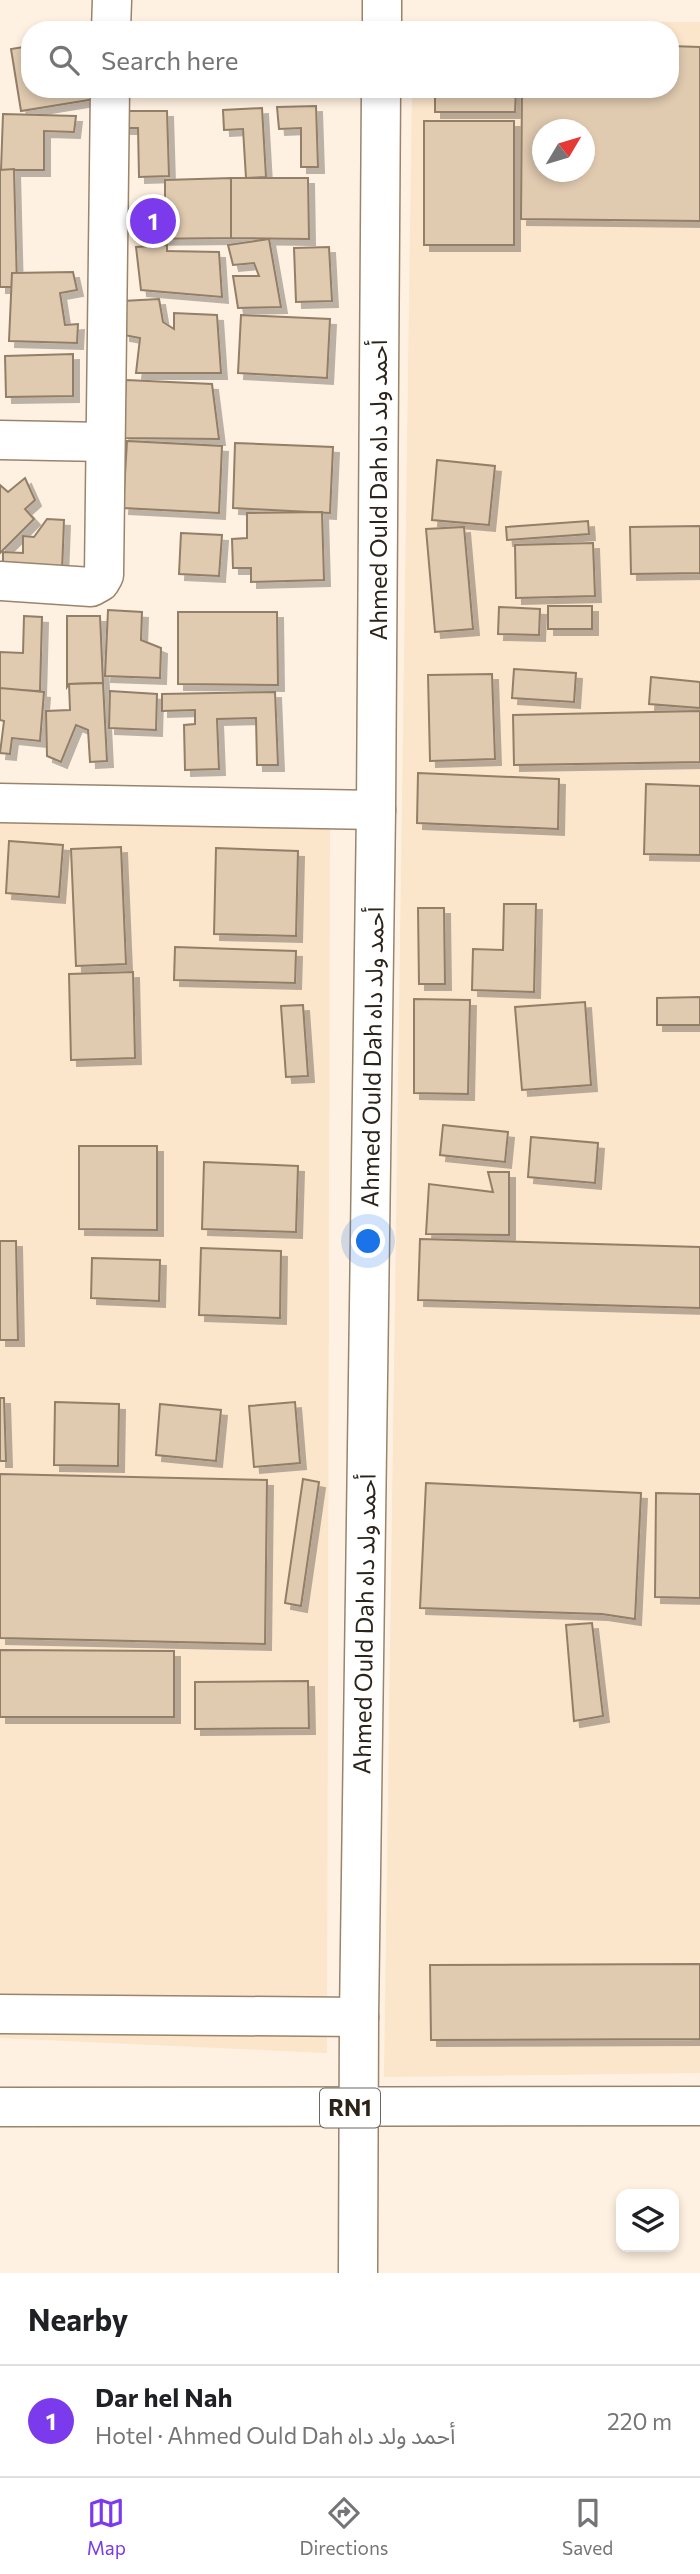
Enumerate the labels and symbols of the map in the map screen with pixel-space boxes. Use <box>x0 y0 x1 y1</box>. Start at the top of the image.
north arrow <box>532 119 595 182</box>
pin: 1 <box>130 195 176 247</box>
street label: Ahmed Ould Dah أحمد ولد داه <box>363 340 393 640</box>
street label: Ahmed Ould Dah أحمد ولد داه <box>354 906 390 1208</box>
your location <box>351 1224 385 1258</box>
street label: Ahmed Ould Dah أحمد ولد داه <box>346 1473 382 1775</box>
road number: RN1 <box>320 2088 380 2128</box>

